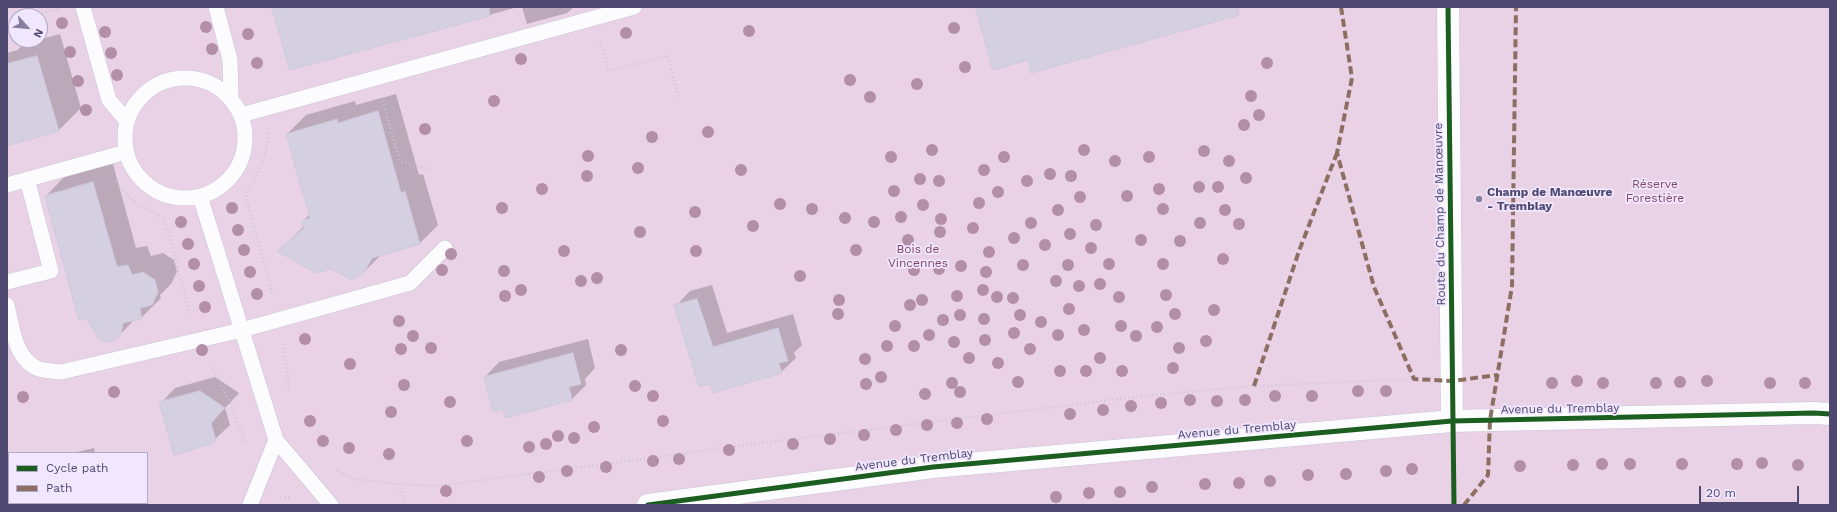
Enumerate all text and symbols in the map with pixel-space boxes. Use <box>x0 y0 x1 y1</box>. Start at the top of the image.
north arrow <box>8 8 48 48</box>
text: N <box>31 27 46 40</box>
street label: Route du Champ de Manœuvre <box>1431 122 1449 306</box>
park label: Réserve Forestière <box>1626 177 1684 205</box>
place label: Champ de Manœuvre - Tremblay <box>1487 185 1612 213</box>
marker: Champ de Manœuvre - Tremblay <box>1474 194 1484 204</box>
park label: Bois de Vincennes <box>888 242 948 270</box>
street label: Avenue du Tremblay <box>1500 401 1620 417</box>
street label: Avenue du Tremblay <box>1177 418 1297 442</box>
street label: Avenue du Tremblay <box>854 446 974 474</box>
legend <box>8 452 148 504</box>
text: Cycle path <box>46 461 108 475</box>
scale bar <box>1701 478 1801 504</box>
text: Path <box>46 481 72 495</box>
text: 20 m <box>1706 486 1736 500</box>

